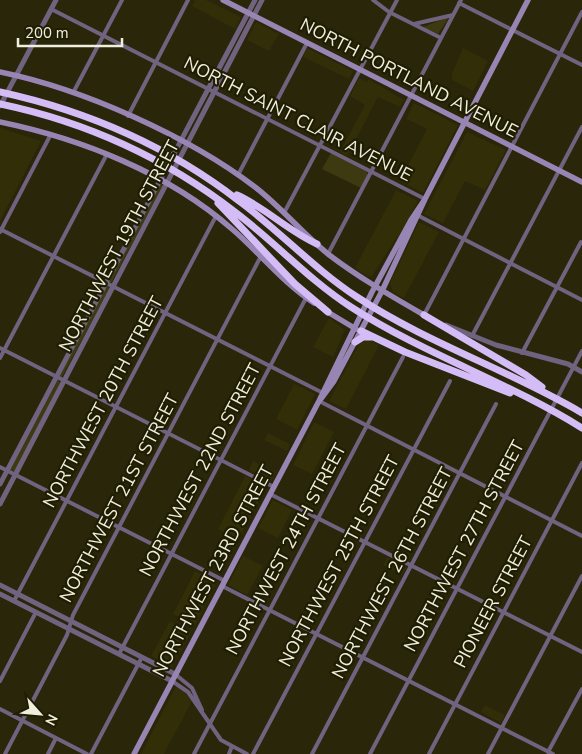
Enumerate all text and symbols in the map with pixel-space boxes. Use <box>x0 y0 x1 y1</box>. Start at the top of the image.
street label: NORTH PORTLAND AVENUE <box>296 13 522 143</box>
scale bar <box>18 15 121 47</box>
text: 200 m <box>25 23 69 43</box>
street label: NORTH SAINT CLAIR AVENUE <box>180 51 416 187</box>
street label: NORTHWEST 19TH STREET <box>53 136 185 356</box>
street label: NORTHWEST 20TH STREET <box>37 292 169 512</box>
street label: NORTHWEST 22ND STREET <box>134 359 267 581</box>
street label: NORTHWEST 21ST STREET <box>54 389 184 606</box>
street label: NORTHWEST 27TH STREET <box>398 436 530 656</box>
street label: NORTHWEST 24TH STREET <box>220 439 352 659</box>
street label: NORTHWEST 25TH STREET <box>273 451 405 671</box>
street label: NORTHWEST 23RD STREET <box>147 461 279 681</box>
street label: NORTHWEST 26TH STREET <box>326 463 458 683</box>
street label: PIONEER STREET <box>448 532 538 672</box>
north arrow <box>15 689 65 739</box>
text: N <box>40 711 62 729</box>

